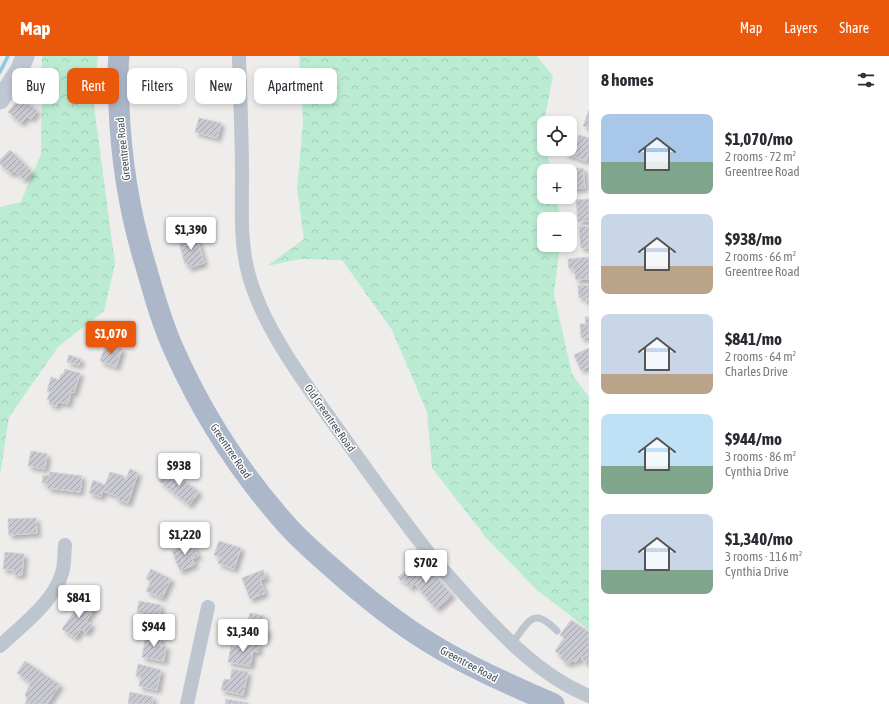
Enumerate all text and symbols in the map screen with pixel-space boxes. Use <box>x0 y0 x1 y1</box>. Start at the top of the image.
text: Map <box>20 17 51 39</box>
text: Map <box>740 20 762 36</box>
text: Layers <box>784 20 817 36</box>
text: Share <box>839 20 869 36</box>
chip: Buy <box>12 68 59 104</box>
chip: Rent <box>67 68 119 104</box>
chip: Filters <box>127 68 187 104</box>
chip: New <box>195 68 246 104</box>
chip: Apartment <box>254 68 337 104</box>
icon: filters <box>855 69 877 91</box>
text: 8 homes <box>601 70 654 90</box>
map controls <box>537 116 577 252</box>
button: locate <box>537 116 577 156</box>
street label: Greentree Road <box>114 117 132 181</box>
text: $1,070/mo <box>725 129 793 149</box>
icon: home <box>633 130 681 178</box>
text: 2 rooms · 72 m² <box>725 149 796 164</box>
button: + <box>537 164 577 204</box>
text: Greentree Road <box>725 164 800 179</box>
button: − <box>537 212 577 252</box>
pin: $1,390 <box>158 217 224 251</box>
text: $1,390 <box>175 222 207 237</box>
text: $938/mo <box>725 229 782 249</box>
icon: home <box>633 230 681 278</box>
text: 2 rooms · 66 m² <box>725 249 796 264</box>
text: Greentree Road <box>725 264 800 279</box>
pin: $1,070 <box>78 321 144 355</box>
text: $1,070 <box>95 326 127 341</box>
text: $841/mo <box>725 329 782 349</box>
icon: home <box>633 330 681 378</box>
text: 2 rooms · 64 m² <box>725 349 796 364</box>
text: Charles Drive <box>725 364 788 379</box>
street label: Old Greentree Road <box>302 382 358 454</box>
street label: Greentree Road <box>208 421 254 481</box>
text: $944/mo <box>725 429 782 449</box>
icon: home <box>633 430 681 478</box>
text: 3 rooms · 86 m² <box>725 449 796 464</box>
pin: $938 <box>155 453 203 487</box>
text: $938 <box>167 458 191 473</box>
text: Cynthia Drive <box>725 464 789 479</box>
pin: $1,220 <box>152 522 218 556</box>
text: $1,220 <box>169 527 201 542</box>
text: $1,340/mo <box>725 529 793 549</box>
icon: home <box>633 530 681 578</box>
text: 3 rooms · 116 m² <box>725 549 802 564</box>
pin: $702 <box>402 550 450 584</box>
text: $702 <box>414 555 438 570</box>
text: Cynthia Drive <box>725 564 789 579</box>
pin: $841 <box>55 585 103 619</box>
text: $841 <box>67 590 91 605</box>
pin: $944 <box>130 614 178 648</box>
text: $944 <box>142 619 166 634</box>
pin: $1,340 <box>210 619 276 653</box>
text: $1,340 <box>227 624 259 639</box>
street label: Greentree Road <box>438 644 500 684</box>

